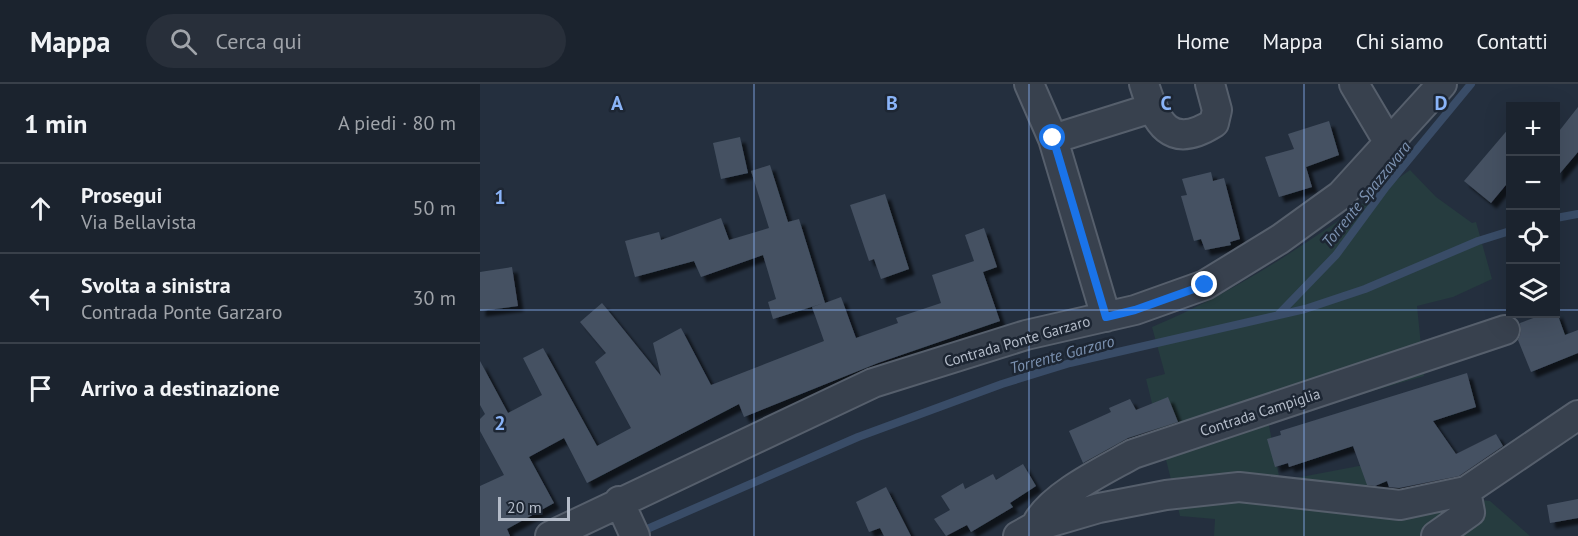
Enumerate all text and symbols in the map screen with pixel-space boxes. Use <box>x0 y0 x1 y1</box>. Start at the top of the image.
search box <box>146 14 566 68</box>
text: Mappa <box>30 23 110 60</box>
icon: search <box>167 25 200 58</box>
text: Cerca qui <box>215 27 302 55</box>
text: Home <box>1176 28 1230 55</box>
text: Mappa <box>1263 28 1323 55</box>
text: Chi siamo <box>1356 28 1444 55</box>
text: Contatti <box>1477 28 1548 55</box>
text: A <box>611 90 624 116</box>
text: B <box>886 90 898 116</box>
text: C <box>1160 90 1172 116</box>
text: D <box>1435 90 1448 116</box>
map controls <box>1506 102 1560 318</box>
button: + <box>1506 102 1560 156</box>
text: 1 min <box>24 107 87 140</box>
text: A piedi · 80 m <box>338 110 456 136</box>
route start <box>1039 124 1065 150</box>
water label: Torrente Spazzavara <box>1317 137 1415 251</box>
button: − <box>1506 156 1560 210</box>
text: Prosegui <box>81 181 162 209</box>
text: 1 <box>494 184 506 210</box>
icon: ahead <box>24 192 57 225</box>
text: 50 m <box>413 195 456 221</box>
text: Via Bellavista <box>81 209 197 235</box>
button: locate <box>1506 210 1560 264</box>
button: layers <box>1506 264 1560 318</box>
text: Svolta a sinistra <box>81 271 231 299</box>
route end <box>1191 271 1217 297</box>
icon: left <box>24 282 57 315</box>
text: 30 m <box>413 285 456 311</box>
text: Contrada Ponte Garzaro <box>81 299 282 325</box>
street label: Contrada Ponte Garzaro <box>942 311 1092 371</box>
water label: Torrente Garzaro <box>1007 330 1117 378</box>
icon: arrive <box>24 372 57 405</box>
text: Arrivo a destinazione <box>81 374 280 402</box>
street label: Contrada Campiglia <box>1197 384 1323 440</box>
text: 2 <box>494 410 506 436</box>
scale bar <box>498 494 570 522</box>
text: 20 m <box>507 497 542 517</box>

